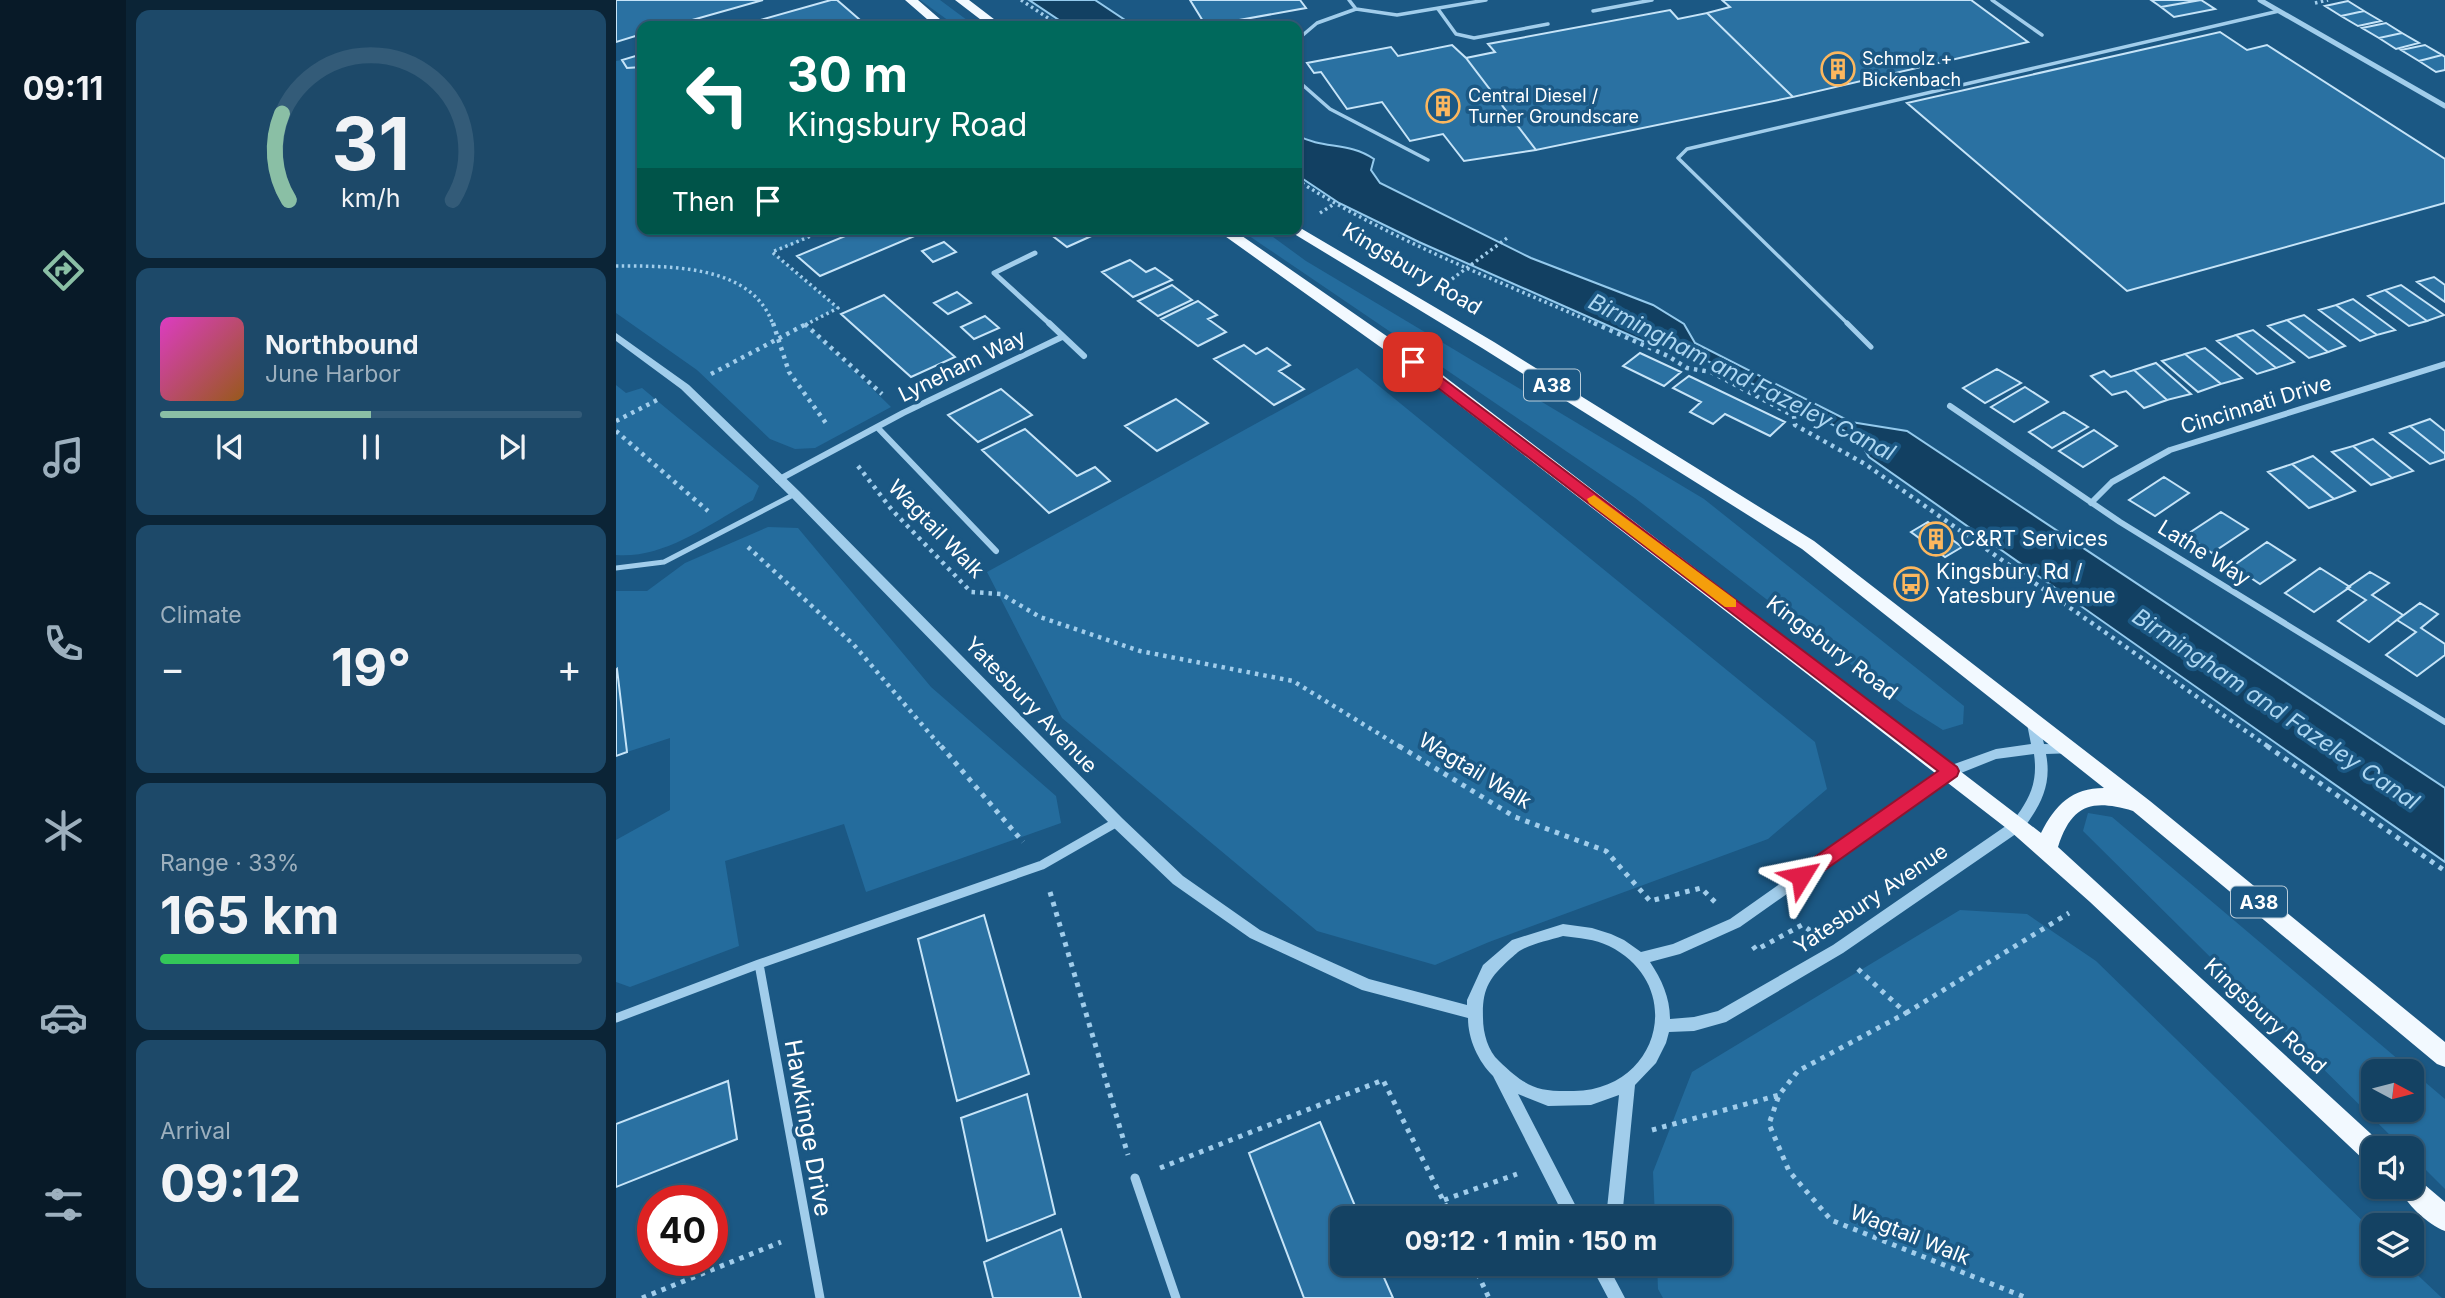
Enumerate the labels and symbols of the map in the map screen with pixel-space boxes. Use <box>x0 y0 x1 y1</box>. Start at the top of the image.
place label: Schmolz + Bickenbach <box>1862 48 1961 90</box>
building icon: Schmolz + Bickenbach <box>1819 50 1857 88</box>
place label: Central Diesel / Turner Groundscare <box>1468 85 1639 127</box>
building icon: Central Diesel / Turner Groundscare <box>1424 87 1462 125</box>
street label: Kingsbury Road <box>1338 217 1486 320</box>
water label: Birmingham and Fazeley Canal <box>1584 287 1900 467</box>
street label: Lyneham Way <box>894 324 1030 407</box>
pin <box>1383 332 1443 392</box>
road number: A38 <box>1524 370 1580 400</box>
street label: Cincinnati Drive <box>2177 370 2334 439</box>
street label: Wagtail Walk <box>883 474 990 583</box>
street label: Lathe Way <box>2154 514 2255 591</box>
building icon: C&RT Services <box>1917 520 1955 558</box>
place label: C&RT Services <box>1960 526 2108 551</box>
place label: Kingsbury Rd / Yatesbury Avenue <box>1936 559 2116 608</box>
bus stop icon: Kingsbury Rd / Yatesbury Avenue <box>1892 565 1930 603</box>
street label: Kingsbury Road <box>1762 590 1903 705</box>
water label: Birmingham and Fazeley Canal <box>2127 602 2425 816</box>
street label: Yatesbury Avenue <box>960 631 1103 778</box>
street label: Wagtail Walk <box>1414 727 1537 814</box>
street label: Yatesbury Avenue <box>1789 838 1952 959</box>
position arrow <box>1764 839 1838 913</box>
road number: A38 <box>2231 887 2287 918</box>
street label: Kingsbury Road <box>2199 953 2332 1079</box>
street label: Hawkinge Drive <box>779 1037 838 1219</box>
north arrow <box>2361 1059 2424 1122</box>
speed limit sign: 40 <box>637 1185 728 1276</box>
street label: Wagtail Walk <box>1847 1199 1974 1270</box>

